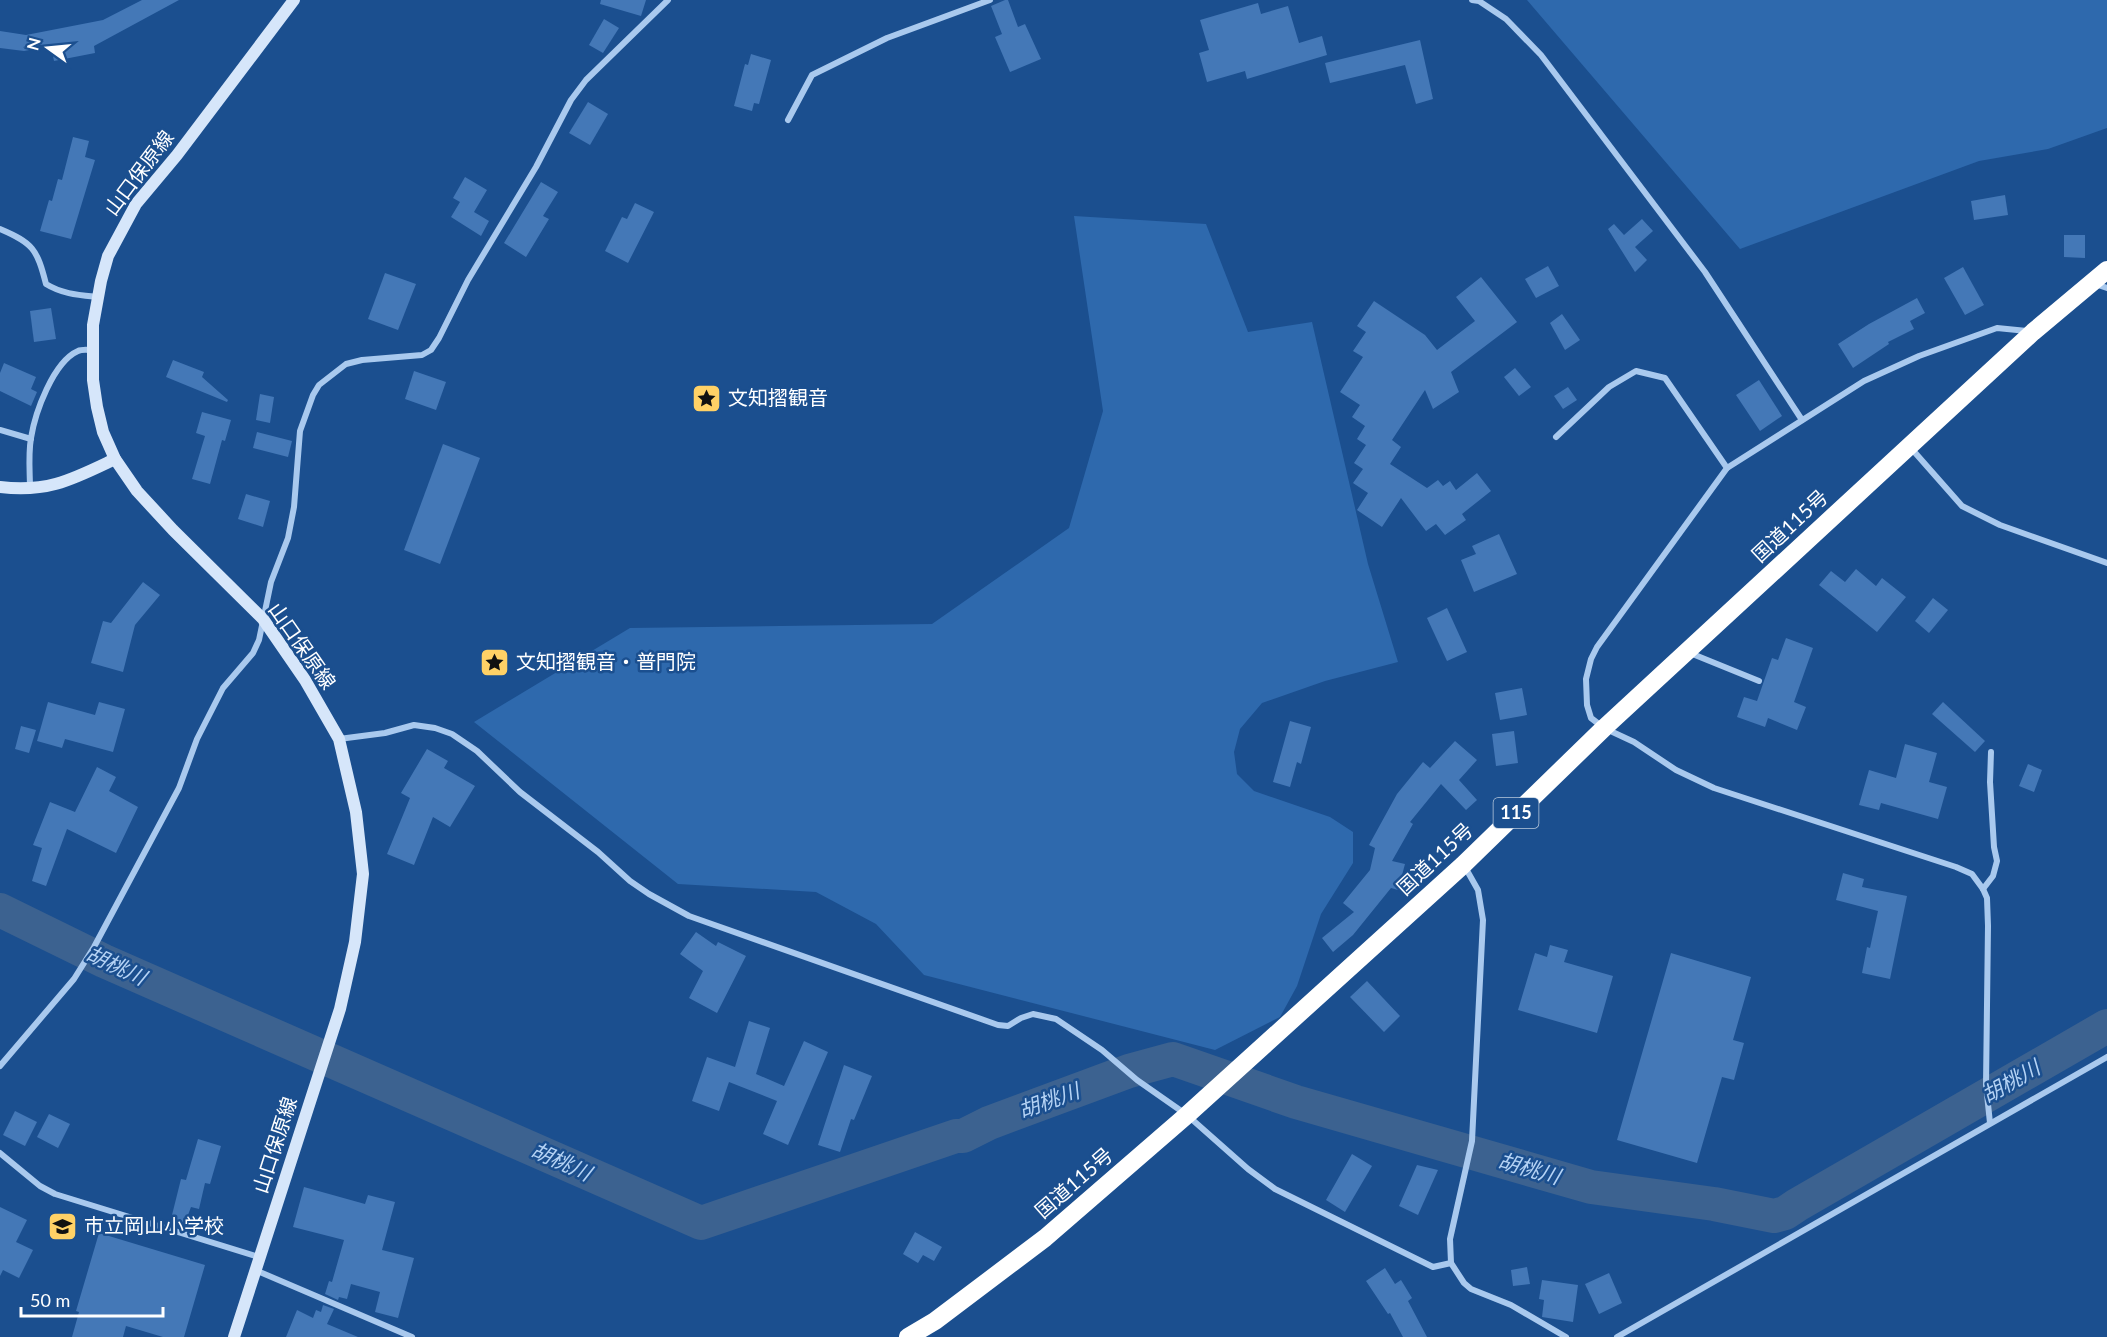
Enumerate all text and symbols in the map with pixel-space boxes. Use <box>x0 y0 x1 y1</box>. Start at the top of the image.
north arrow <box>18 18 78 78</box>
text: N <box>22 36 44 52</box>
street label: 山口保原線 <box>99 125 178 220</box>
place icon: 文知摺観音 <box>691 382 723 414</box>
place label: 文知摺観音 <box>728 385 828 409</box>
street label: 国道115号 <box>1746 484 1832 566</box>
street label: 山口保原線 <box>264 598 341 693</box>
place icon: 文知摺観音・普門院 <box>479 646 511 678</box>
place label: 文知摺観音・普門院 <box>516 649 696 673</box>
road number: 115 <box>1494 798 1538 828</box>
street label: 国道115号 <box>1391 817 1477 899</box>
water label: 胡桃川 <box>83 940 152 990</box>
water label: 胡桃川 <box>1977 1053 2046 1107</box>
water label: 胡桃川 <box>1015 1076 1084 1122</box>
street label: 山口保原線 <box>247 1093 301 1196</box>
water label: 胡桃川 <box>528 1136 597 1186</box>
street label: 国道115号 <box>1030 1142 1117 1222</box>
water label: 胡桃川 <box>1496 1147 1565 1189</box>
school or university icon: 市立岡山小学校 <box>47 1210 79 1242</box>
place label: 市立岡山小学校 <box>84 1213 224 1237</box>
scale bar <box>21 1280 164 1318</box>
text: 50 m <box>30 1289 70 1311</box>

